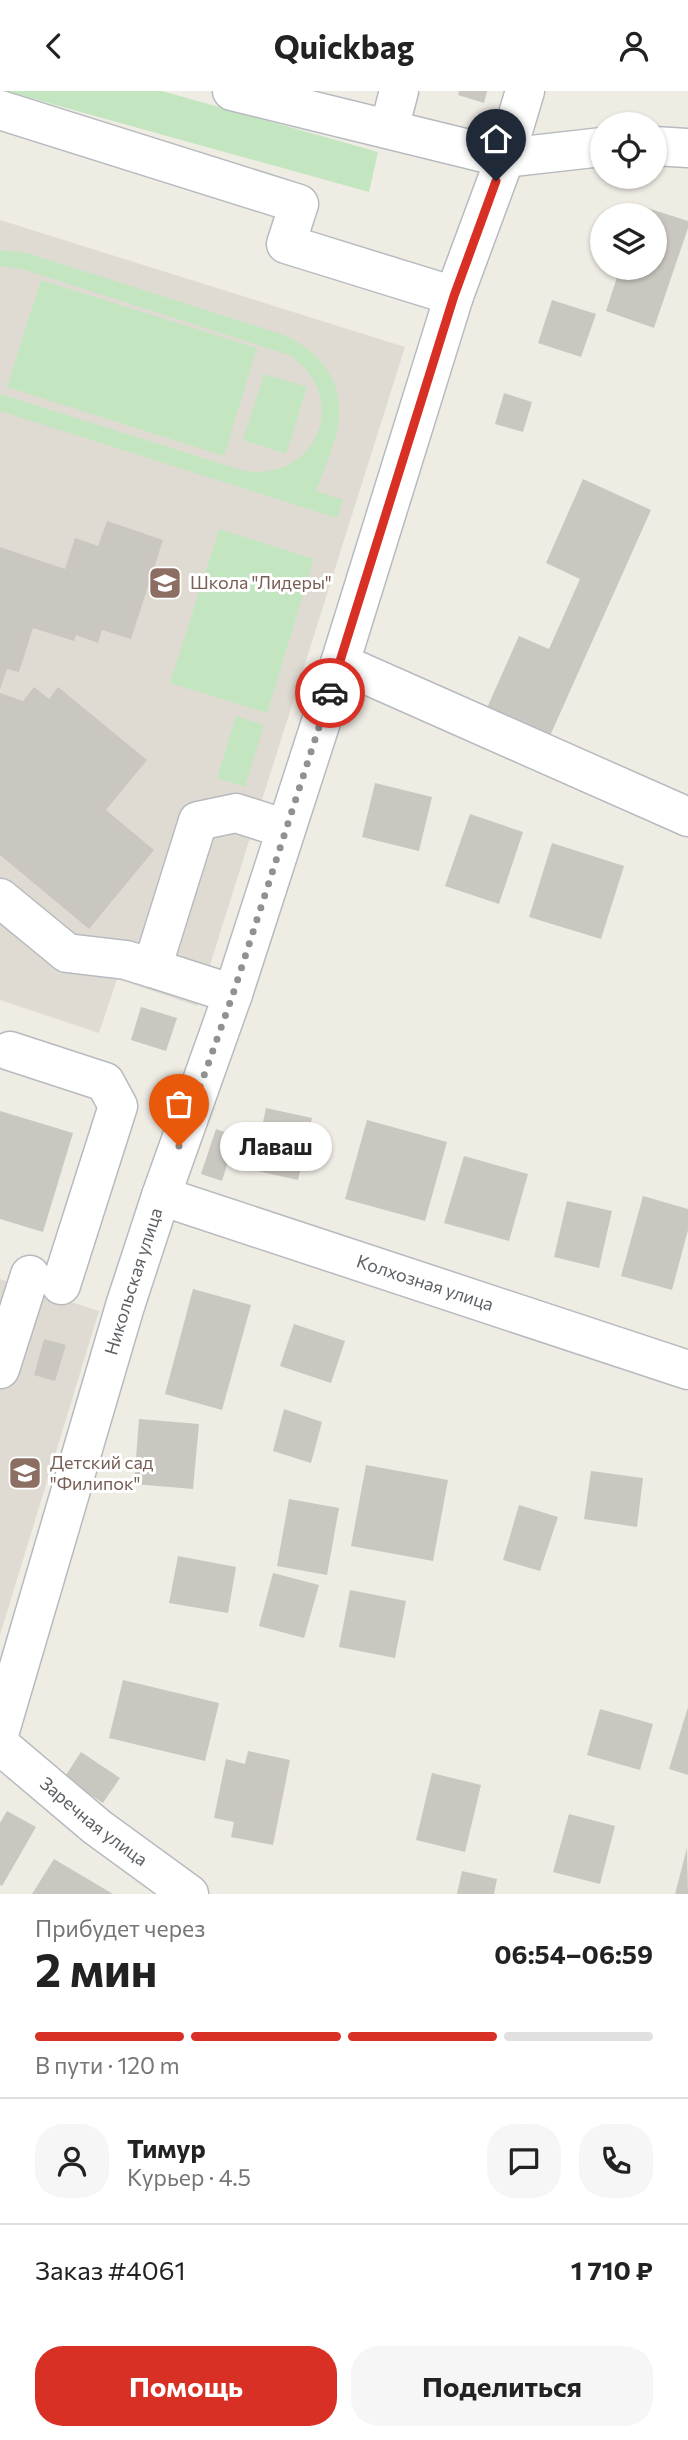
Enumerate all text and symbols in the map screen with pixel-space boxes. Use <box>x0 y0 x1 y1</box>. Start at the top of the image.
text: Quickbag <box>274 26 414 66</box>
icon: back <box>35 27 73 65</box>
icon: person <box>615 27 653 65</box>
pin <box>466 109 526 181</box>
map controls <box>590 112 667 280</box>
button: locate <box>590 112 667 189</box>
icon: home <box>477 120 515 158</box>
button: layers <box>590 203 667 280</box>
school or university icon: Школа "Лидеры" <box>146 564 184 602</box>
place label: Школа "Лидеры" <box>190 571 332 593</box>
courier <box>295 658 365 728</box>
icon: car <box>311 674 349 712</box>
pin <box>149 1074 209 1146</box>
icon: bag <box>160 1085 198 1123</box>
callout: Лаваш <box>221 1121 333 1171</box>
text: Лаваш <box>239 1132 313 1160</box>
street label: Никольская улица <box>99 1205 166 1357</box>
street label: Колхозная улица <box>354 1249 497 1315</box>
place label: Детский сад "Филипок" <box>50 1451 154 1494</box>
school or university icon: Детский сад "Филипок" <box>6 1454 44 1492</box>
street label: Заречная улица <box>36 1772 152 1870</box>
text: Прибудет через <box>35 1914 205 1942</box>
text: 06:54–06:59 <box>494 1938 653 1969</box>
text: 2 мин <box>35 1940 157 1996</box>
text: В пути · 120 m <box>35 2051 180 2079</box>
button: person <box>35 2124 109 2198</box>
button: chat <box>487 2124 561 2198</box>
button: phone <box>579 2124 653 2198</box>
text: Тимур <box>127 2132 206 2163</box>
text: Курьер · 4.5 <box>127 2163 251 2191</box>
text: Заказ #4061 <box>35 2254 186 2285</box>
text: 1 710 ₽ <box>571 2254 653 2285</box>
button: Помощь <box>35 2346 337 2426</box>
button: Поделиться <box>351 2346 653 2426</box>

